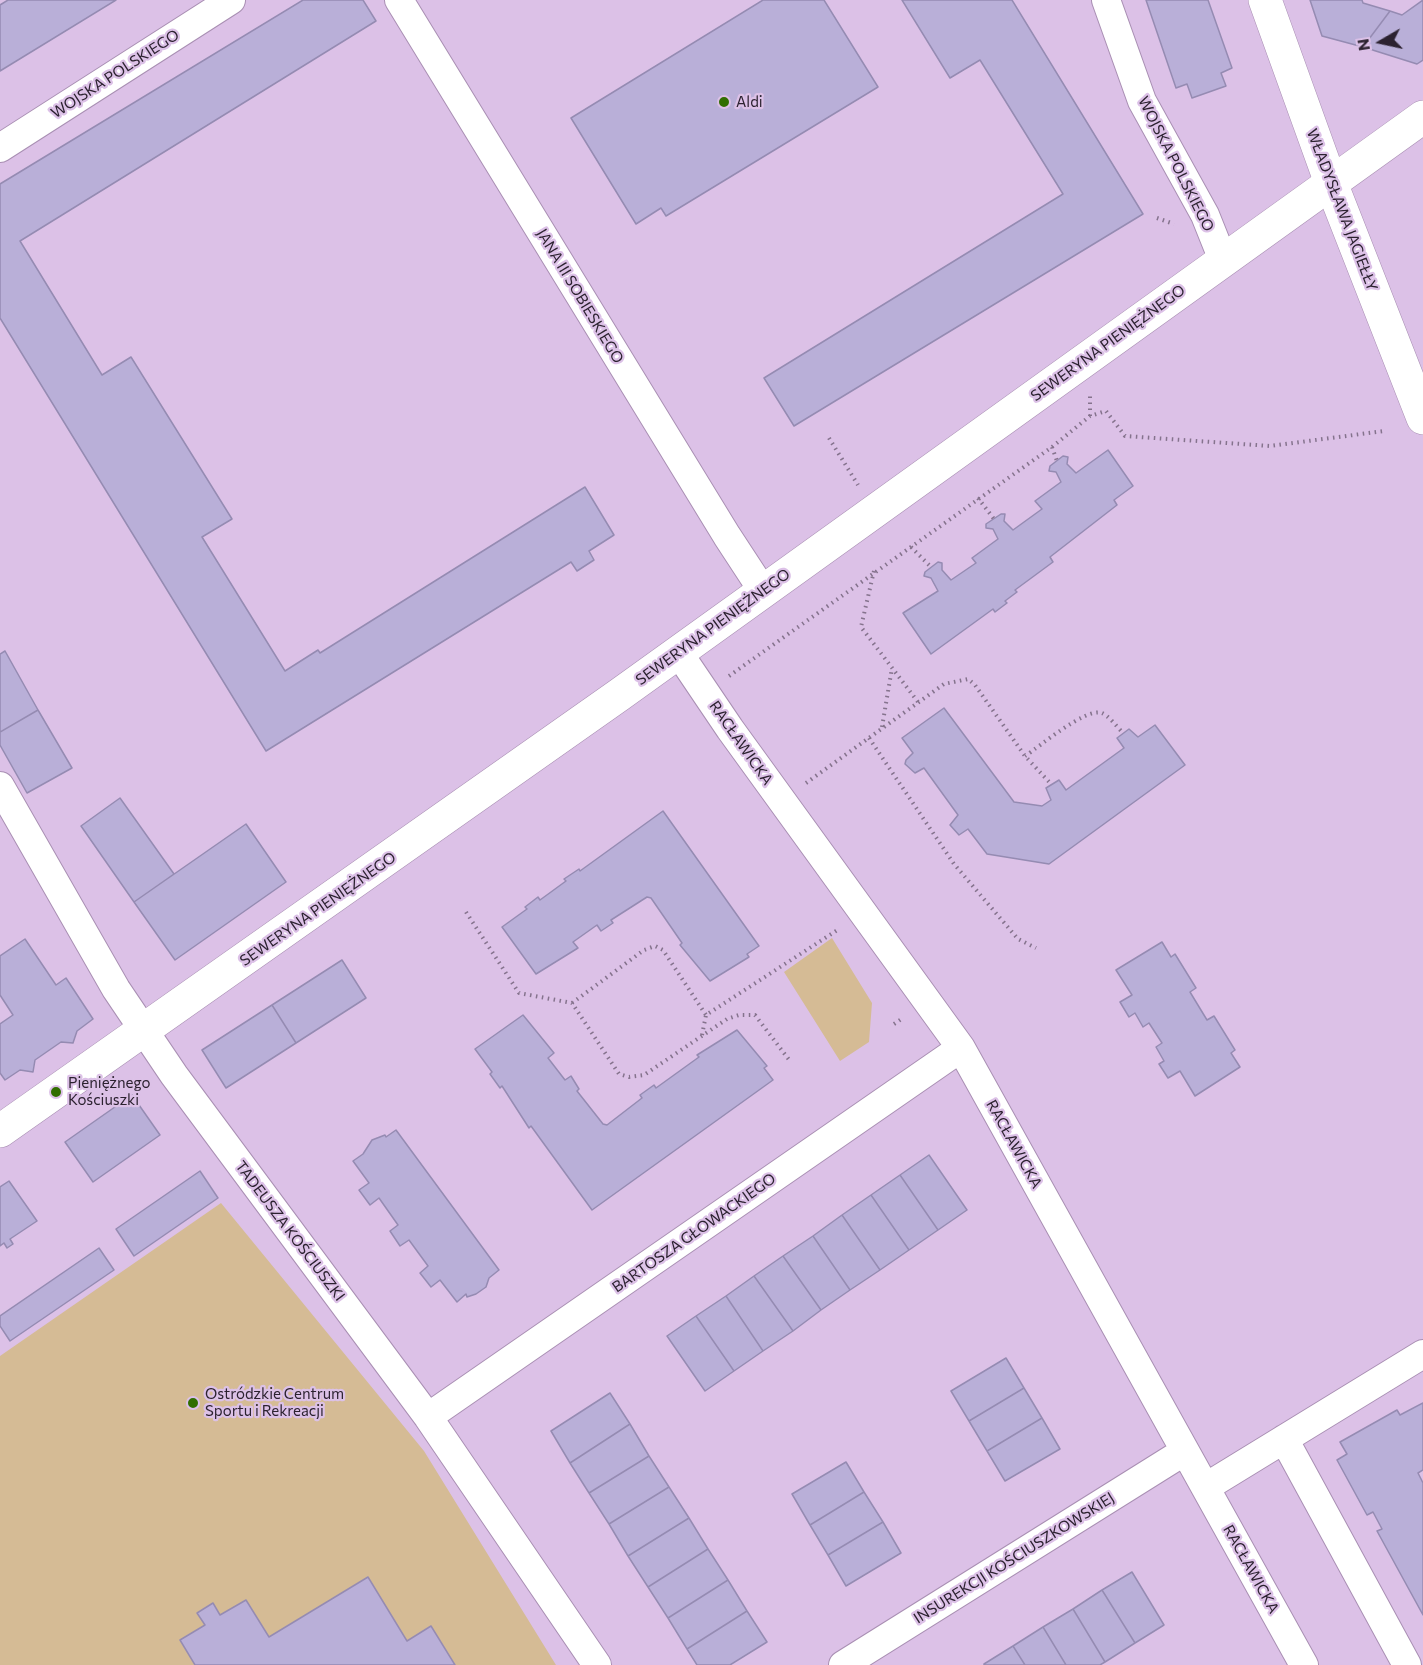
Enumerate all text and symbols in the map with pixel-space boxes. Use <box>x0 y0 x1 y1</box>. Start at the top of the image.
north arrow <box>1351 12 1411 72</box>
street label: WOJSKA POLSKIEGO <box>48 26 182 122</box>
text: N <box>1352 37 1373 52</box>
place label: Aldi <box>736 93 763 111</box>
street label: WOJSKA POLSKIEGO <box>1134 93 1218 235</box>
marker: Aldi <box>717 95 731 109</box>
street label: WŁADYSŁAWA JAGIEŁŁY <box>1303 126 1381 294</box>
street label: JANA III SOBIESKIEGO <box>533 225 627 367</box>
street label: SEWERYNA PIENIĘŻNEGO <box>1027 281 1189 405</box>
street label: SEWERYNA PIENIĘŻNEGO <box>632 565 794 689</box>
street label: RACŁAWICKA <box>705 698 777 788</box>
street label: SEWERYNA PIENIĘŻNEGO <box>237 848 399 970</box>
place label: Pieniężnego Kościuszki <box>68 1074 150 1109</box>
marker: Pieniężnego Kościuszki <box>49 1085 63 1099</box>
street label: RACŁAWICKA <box>982 1097 1046 1191</box>
street label: TADEUSZA KOŚCIUSZKI <box>231 1157 349 1305</box>
street label: BARTOSZA GŁOWACKIEGO <box>609 1170 779 1296</box>
place label: Ostródzkie Centrum Sportu i Rekreacji <box>205 1385 344 1420</box>
marker: Ostródzkie Centrum Sportu i Rekreacji <box>186 1396 200 1410</box>
street label: INSUREKCJI KOŚCIUSZKOWSKIEJ <box>910 1489 1118 1627</box>
street label: RACŁAWICKA <box>1219 1522 1283 1616</box>

